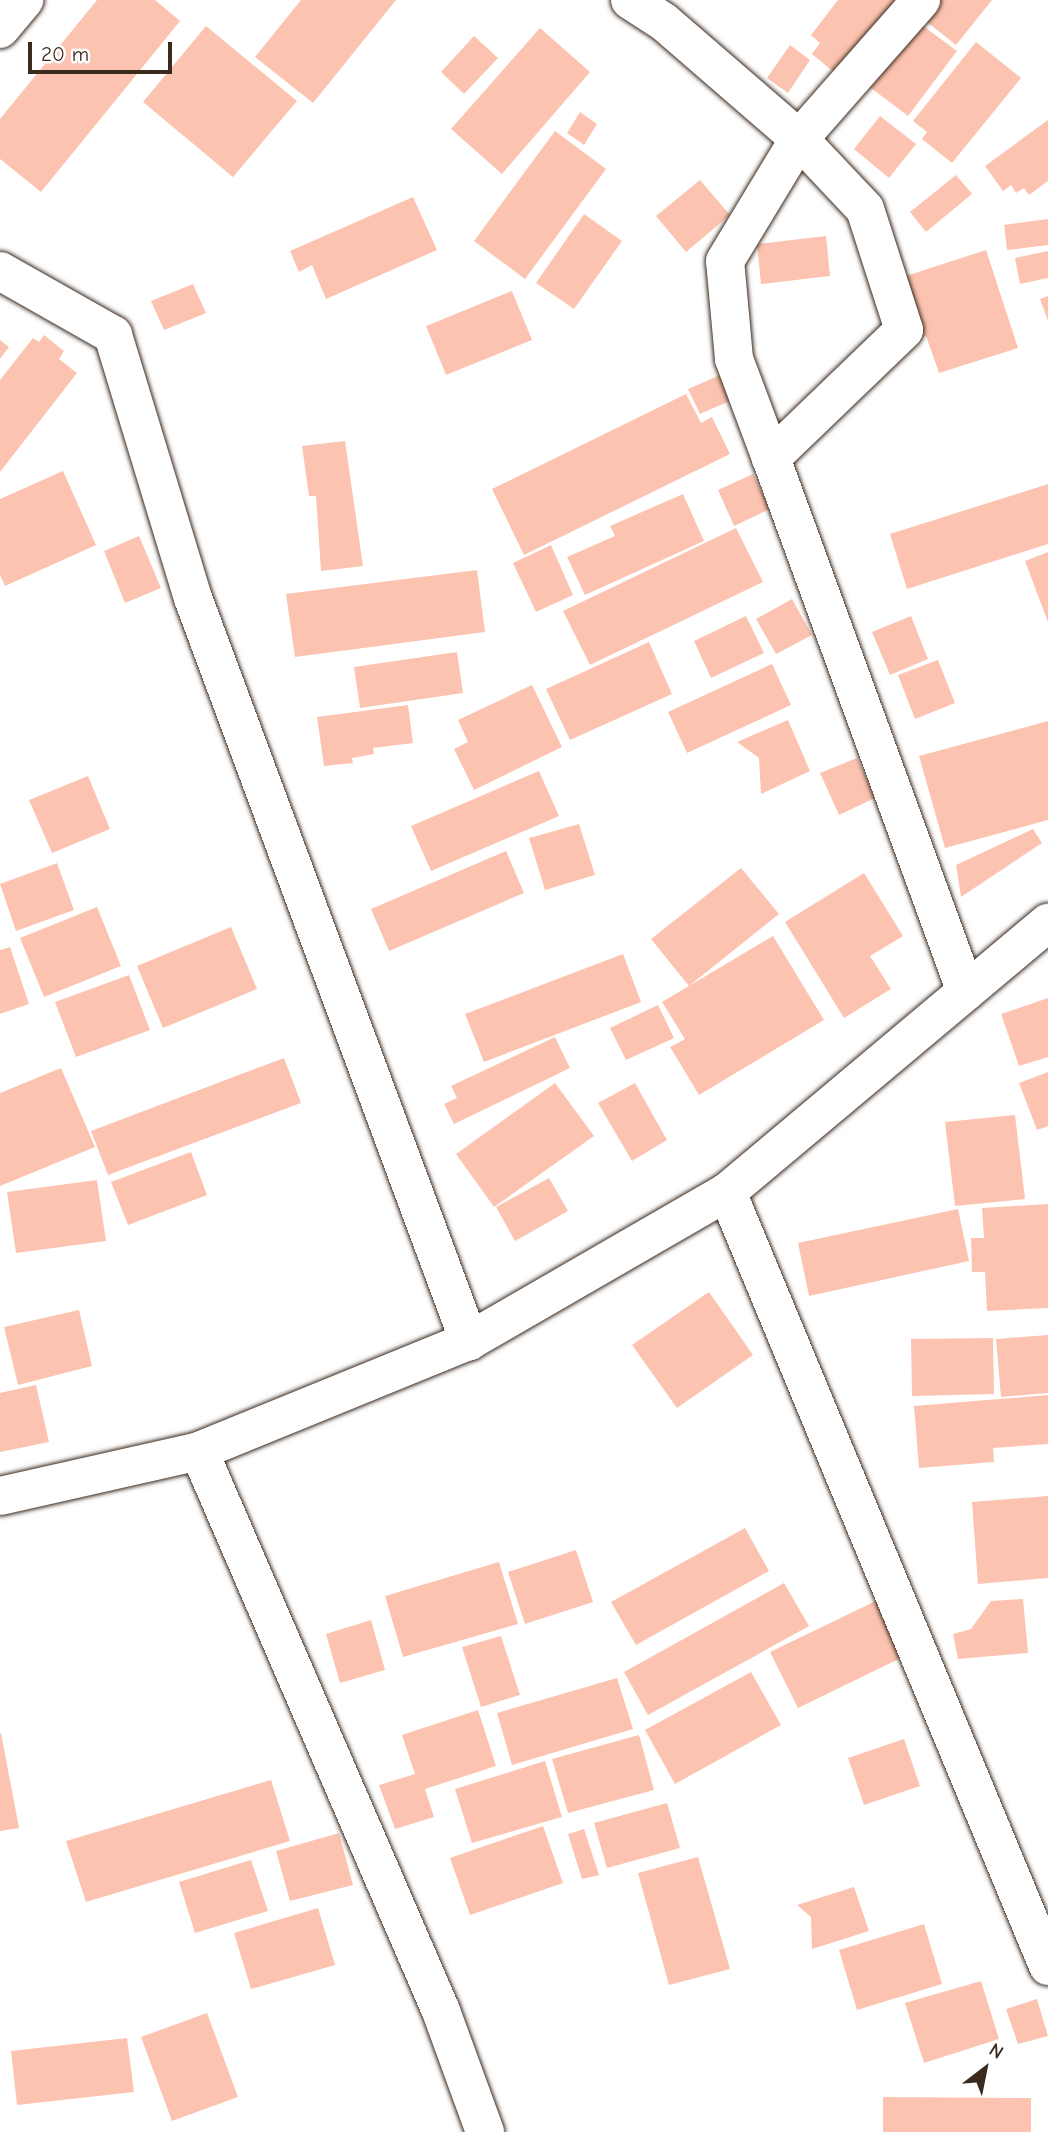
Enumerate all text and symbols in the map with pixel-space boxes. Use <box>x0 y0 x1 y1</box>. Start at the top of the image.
scale bar <box>32 28 175 72</box>
text: 20 m <box>41 42 89 66</box>
north arrow <box>950 2034 1020 2104</box>
text: N <box>985 2039 1007 2064</box>

